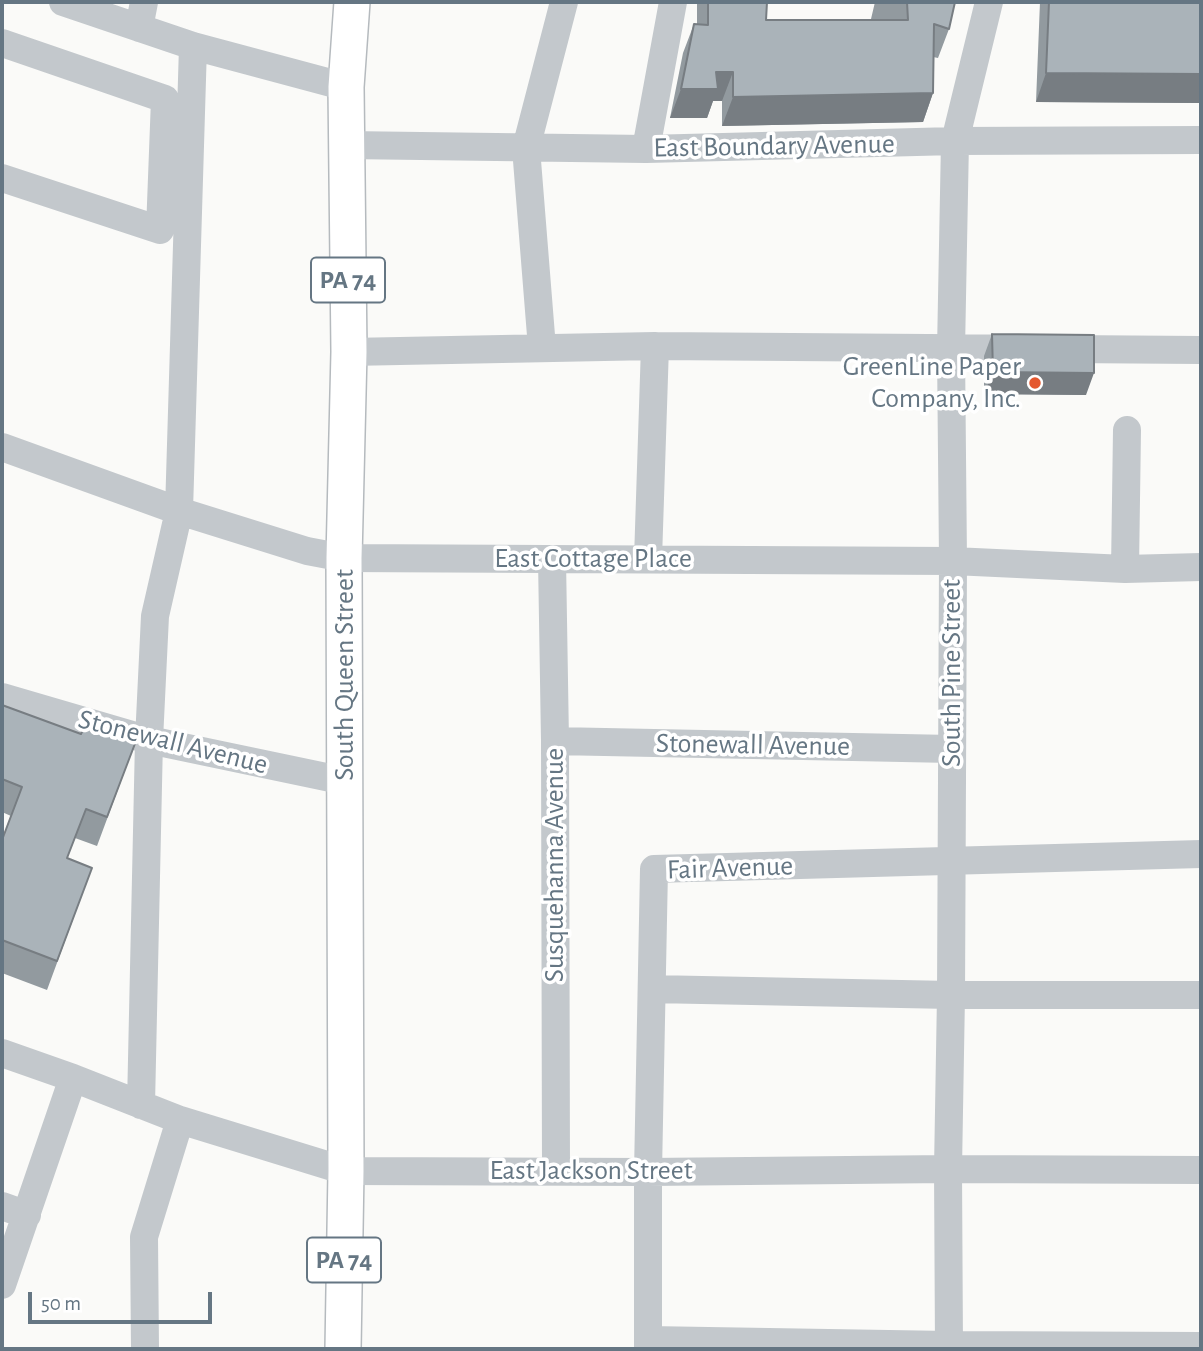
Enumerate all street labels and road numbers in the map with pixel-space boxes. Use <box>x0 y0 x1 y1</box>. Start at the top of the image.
street label: East Boundary Avenue <box>653 127 895 165</box>
road number: PA 74 <box>311 258 385 302</box>
street label: East Cottage Place <box>494 542 692 576</box>
street label: South Queen Street <box>328 569 362 781</box>
street label: South Pine Street <box>935 579 969 767</box>
street label: Stonewall Avenue <box>75 702 271 782</box>
street label: Stonewall Avenue <box>656 727 850 763</box>
street label: Susquehanna Avenue <box>538 748 572 982</box>
street label: Fair Avenue <box>666 849 794 887</box>
street label: East Jackson Street <box>489 1154 693 1188</box>
road number: PA 74 <box>307 1238 381 1282</box>

